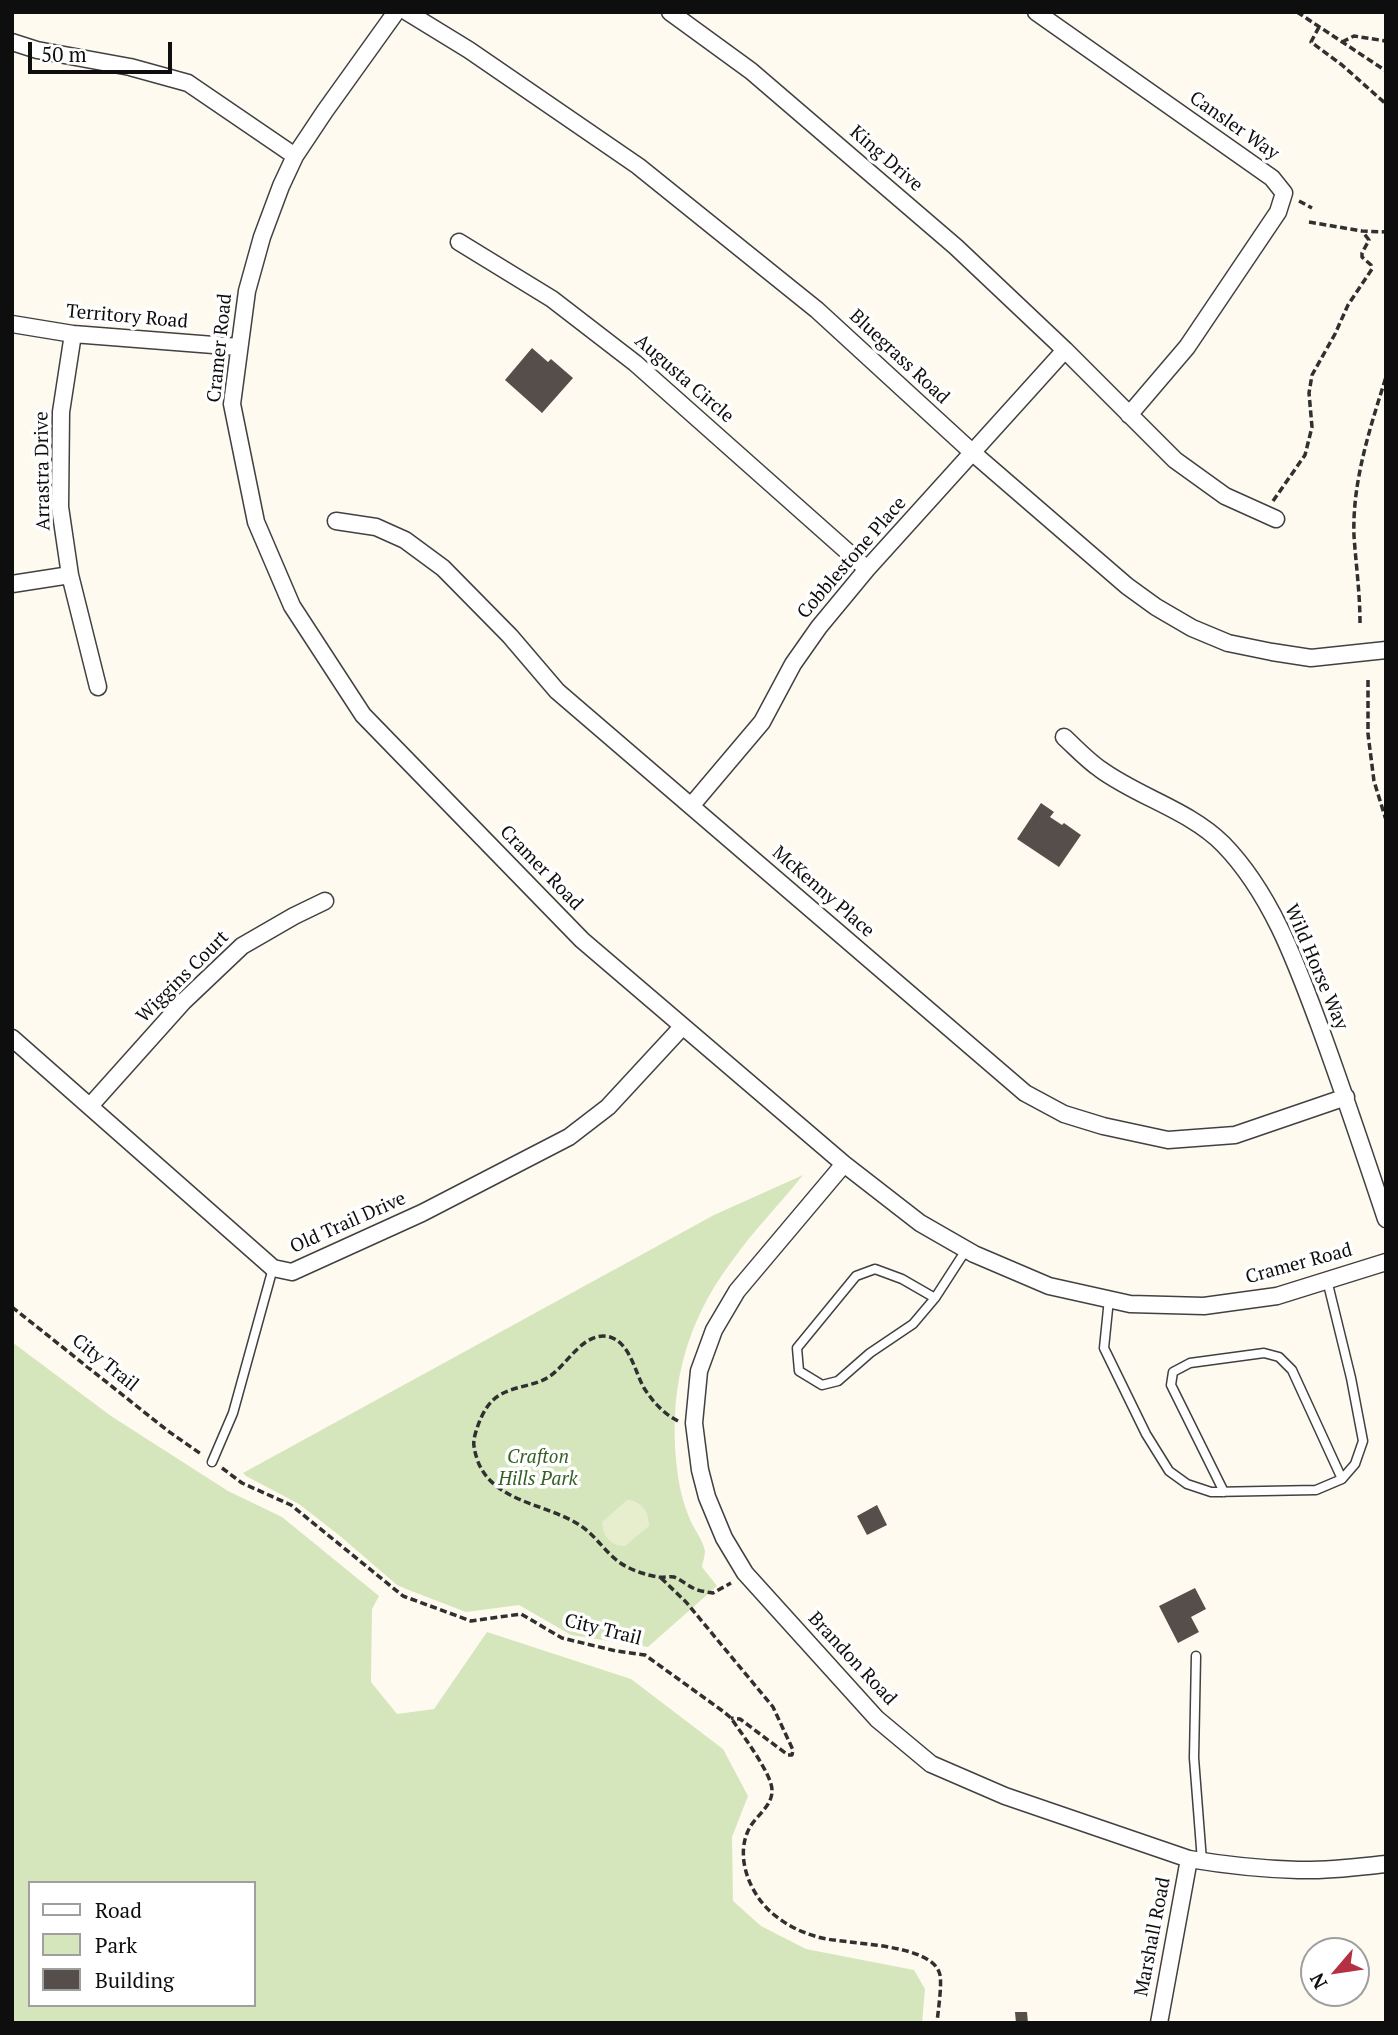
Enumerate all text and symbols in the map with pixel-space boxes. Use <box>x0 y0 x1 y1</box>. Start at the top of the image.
scale bar <box>32 28 175 72</box>
text: 50 m <box>41 40 87 68</box>
street label: Cansler Way <box>1185 87 1283 165</box>
street label: King Drive <box>845 121 927 197</box>
street label: Cramer Road <box>203 292 237 404</box>
street label: Territory Road <box>65 300 189 334</box>
street label: Bluegrass Road <box>844 305 954 409</box>
street label: Augusta Circle <box>630 330 738 428</box>
street label: Arrastra Drive <box>31 411 55 531</box>
street label: Cobblestone Place <box>793 492 911 624</box>
street label: Cramer Road <box>495 821 587 915</box>
street label: McKenny Place <box>767 841 879 943</box>
street label: Wild Horse Way <box>1279 901 1353 1033</box>
street label: Wiggins Court <box>132 926 234 1028</box>
street label: Old Trail Drive <box>287 1187 409 1259</box>
street label: Cramer Road <box>1243 1239 1355 1289</box>
street label: City Trail <box>67 1329 143 1397</box>
park label: Crafton Hills Park <box>498 1447 578 1491</box>
street label: Brandon Road <box>803 1608 901 1710</box>
street label: City Trail <box>562 1609 644 1651</box>
street label: Marshall Road <box>1130 1876 1176 1998</box>
legend <box>28 1881 256 2007</box>
text: Road <box>95 1896 142 1924</box>
text: Park <box>95 1931 137 1959</box>
north arrow <box>1300 1937 1370 2007</box>
text: Building <box>95 1966 174 1994</box>
text: N <box>1304 1969 1332 1994</box>

